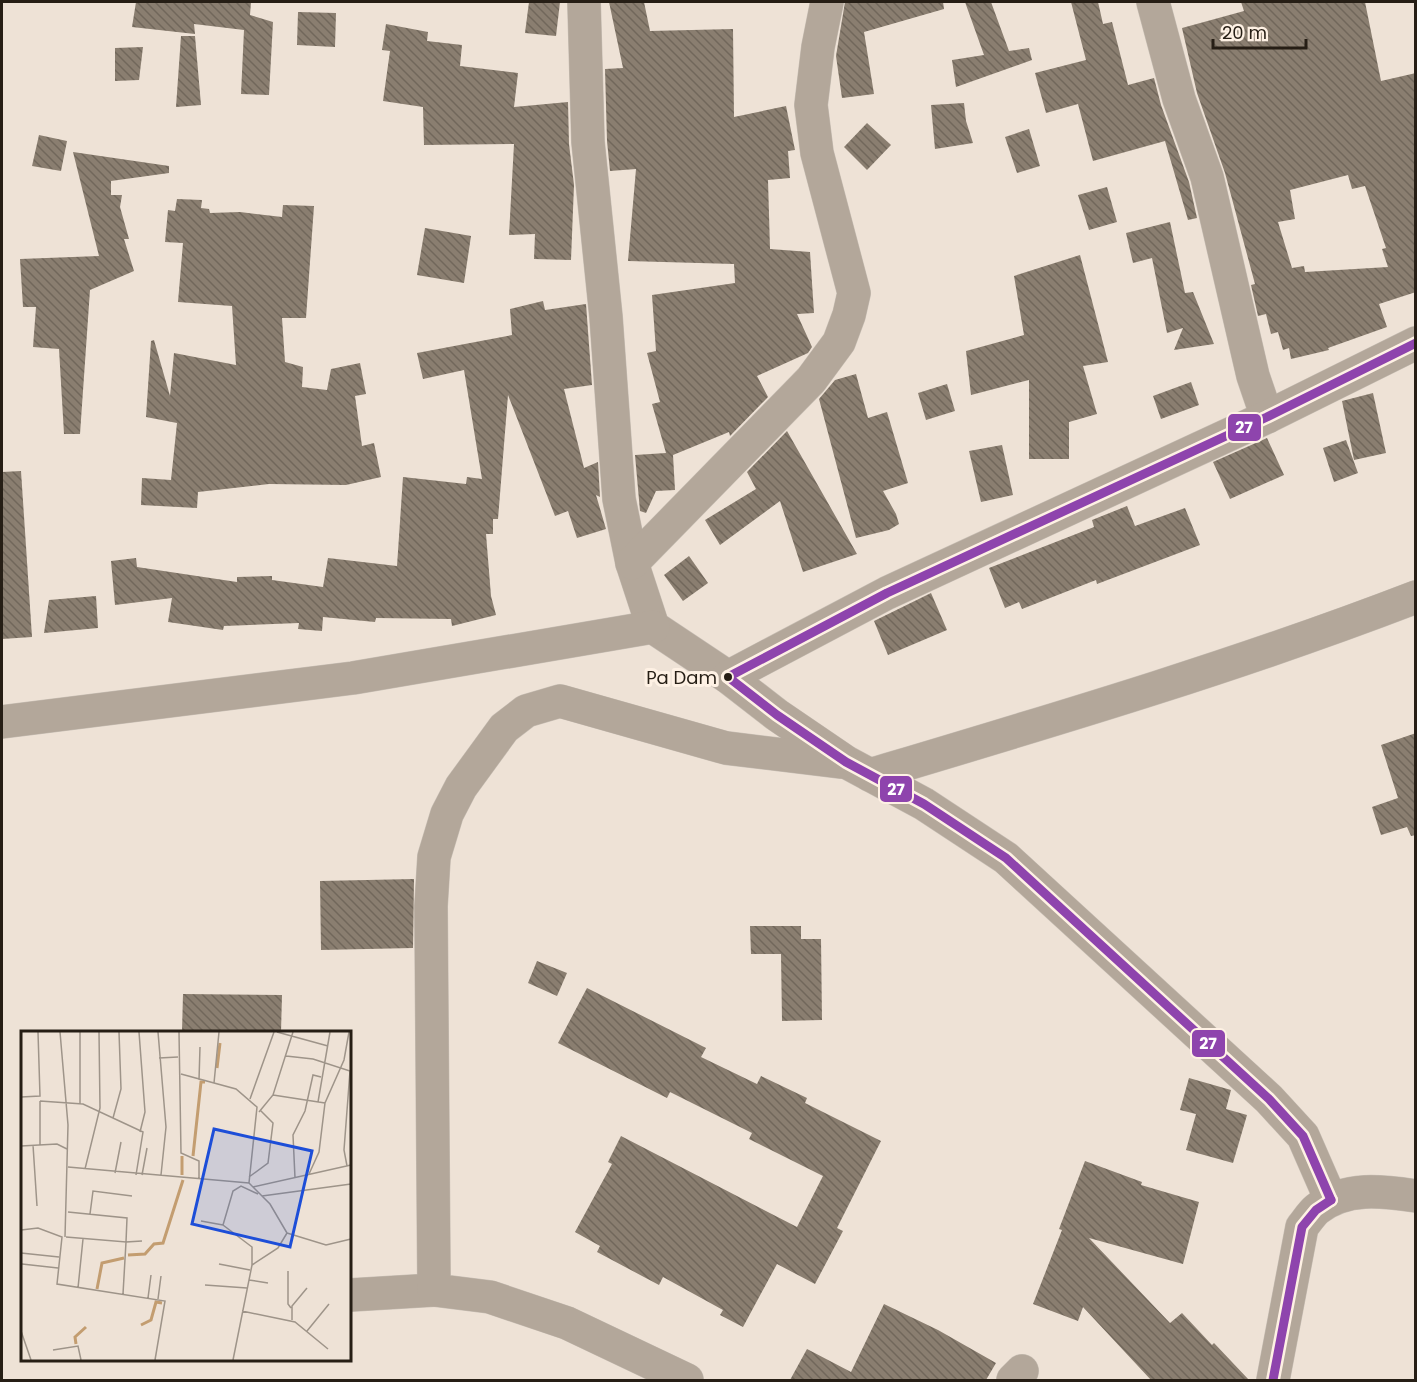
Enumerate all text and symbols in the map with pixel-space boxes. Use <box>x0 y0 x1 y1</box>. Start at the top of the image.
scale bar <box>1213 12 1306 50</box>
text: 20 m <box>1222 20 1267 45</box>
line badge: 27 <box>1227 413 1262 442</box>
text: 27 <box>1235 416 1253 439</box>
place label: Pa Dam <box>646 665 717 690</box>
marker: Pa Dam <box>722 671 734 683</box>
line badge: 27 <box>879 775 913 803</box>
text: 27 <box>887 778 905 801</box>
line badge: 27 <box>1191 1029 1226 1058</box>
inset map <box>21 1031 351 1361</box>
text: 27 <box>1199 1032 1217 1055</box>

